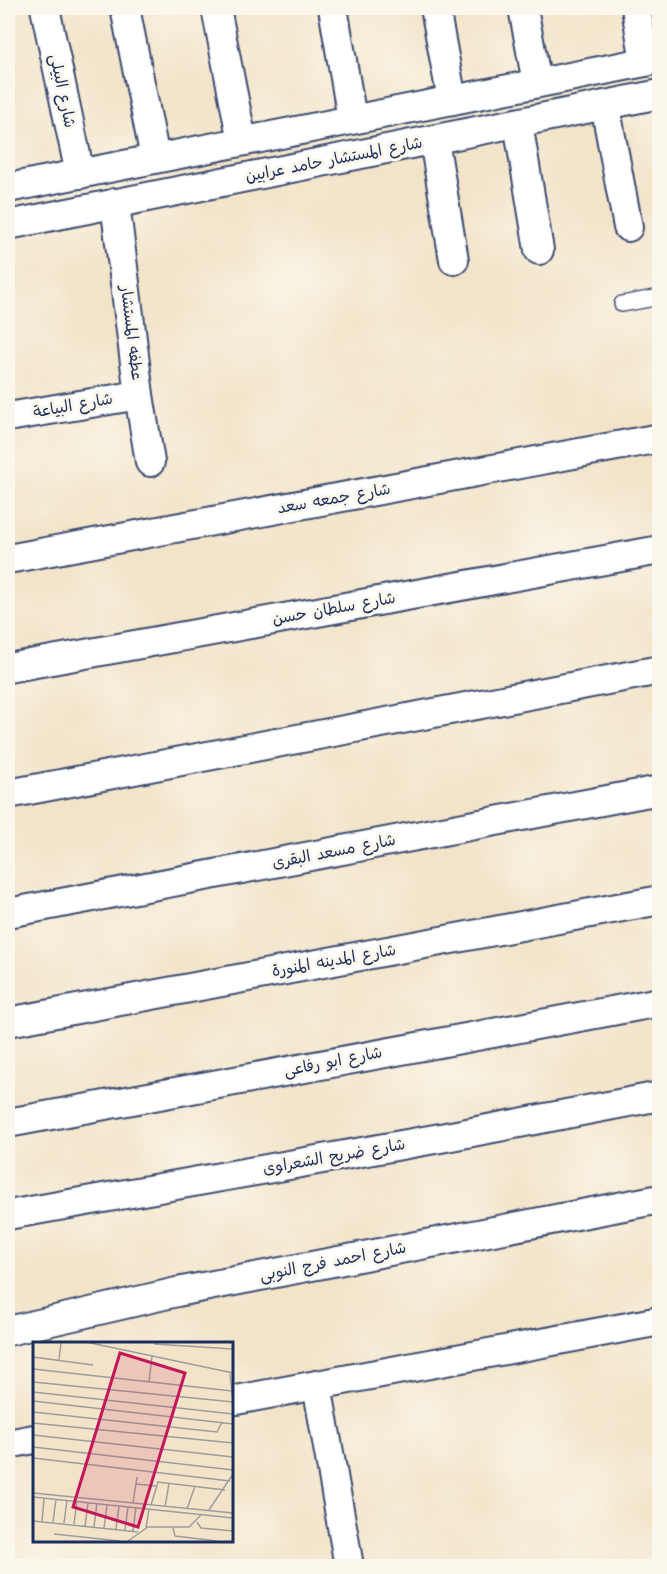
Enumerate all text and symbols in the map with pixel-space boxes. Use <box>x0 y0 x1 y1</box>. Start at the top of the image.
street label: شارع البيلى <box>42 52 82 130</box>
street label: شارع المستشار حامد عرابين <box>243 131 425 189</box>
street label: عطفه المستشار <box>113 282 149 382</box>
street label: شارع البياعة <box>31 387 115 425</box>
street label: شارع جمعه سعد <box>275 477 393 521</box>
street label: شارع سلطان حسن <box>270 586 398 632</box>
street label: شارع مسعد البقرى <box>270 828 398 876</box>
street label: شارع المدينه المنورة <box>270 938 398 984</box>
street label: شارع ابو رفاعى <box>282 1040 384 1084</box>
street label: شارع ضريح الشعراوى <box>261 1132 407 1182</box>
street label: شارع احمد فرج النوبى <box>257 1236 409 1288</box>
inset map <box>33 1342 232 1541</box>

